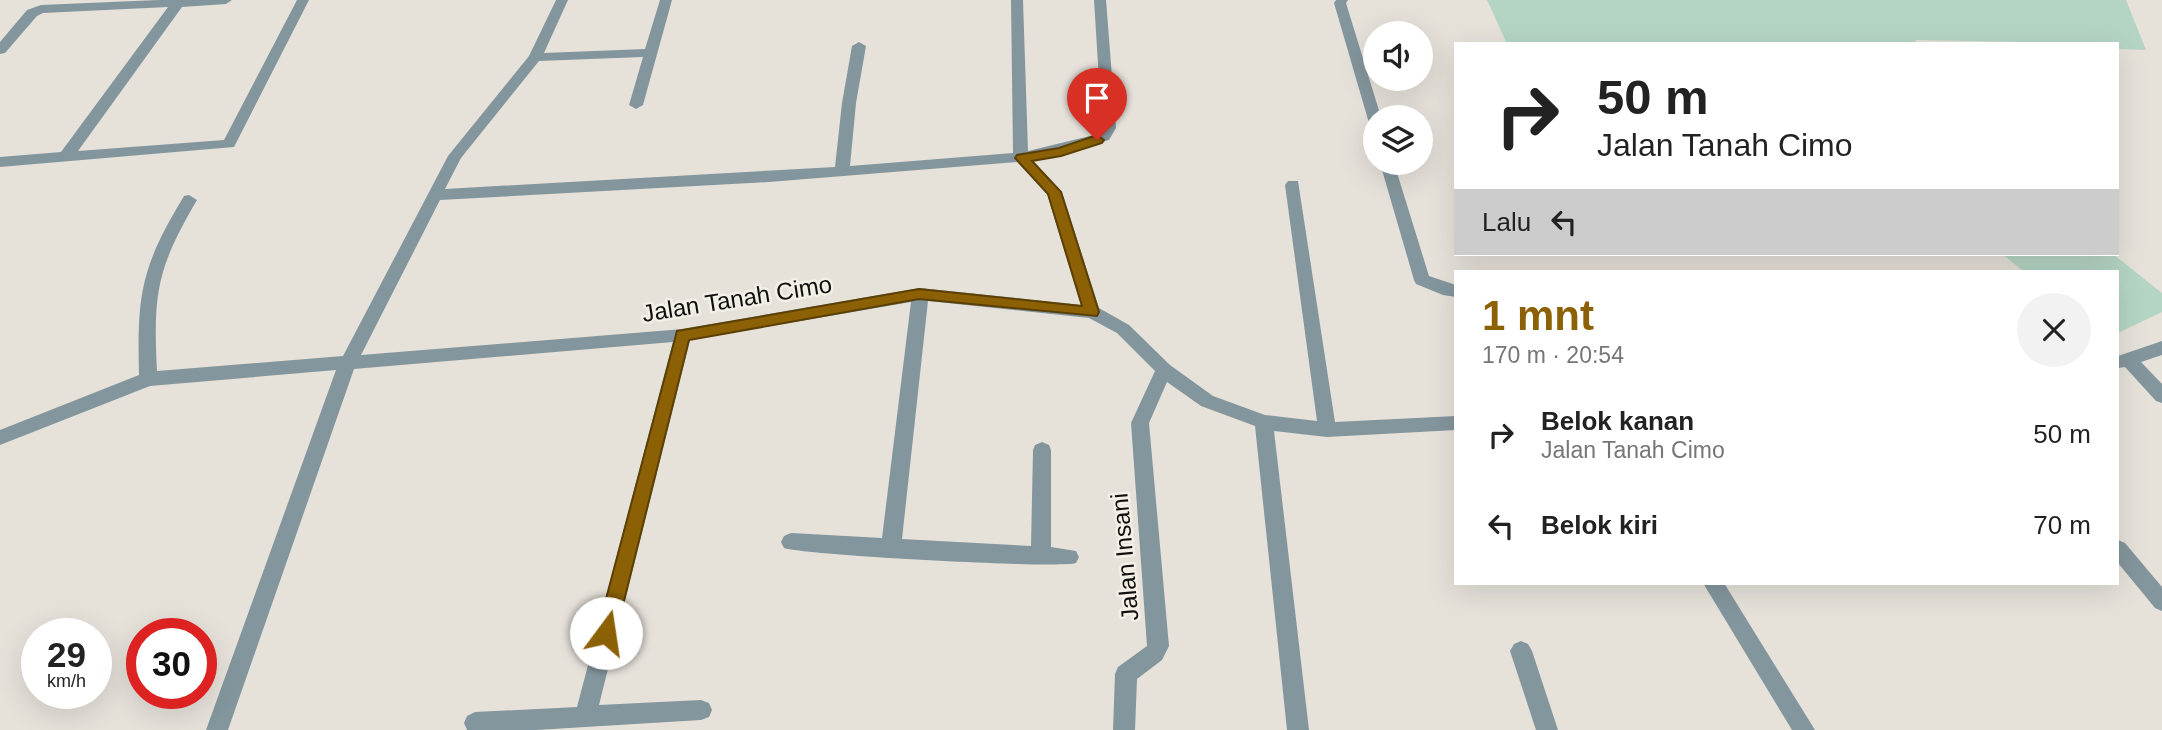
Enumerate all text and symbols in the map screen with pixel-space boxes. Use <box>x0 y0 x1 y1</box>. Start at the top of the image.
map controls <box>1363 21 1433 175</box>
button: sound <box>1363 21 1433 91</box>
pin <box>1067 68 1127 140</box>
icon: right <box>1482 70 1573 161</box>
text: 50 m <box>1597 70 1709 124</box>
icon: arrive <box>1078 79 1116 117</box>
button: layers <box>1363 105 1433 175</box>
text: Jalan Tanah Cimo <box>1597 127 1853 163</box>
icon: left <box>1545 203 1583 241</box>
text: Lalu <box>1482 207 1531 237</box>
street label: Jalan Tanah Cimo <box>640 270 834 327</box>
text: 1 mnt <box>1482 292 1594 339</box>
button: close <box>2017 293 2091 367</box>
text: 170 m · 20:54 <box>1482 342 1624 368</box>
text: Belok kanan <box>1541 406 1694 436</box>
icon: right <box>1482 416 1520 454</box>
text: 50 m <box>2033 419 2091 449</box>
text: Jalan Tanah Cimo <box>1541 437 1725 463</box>
street label: Jalan Insani <box>1105 492 1144 622</box>
icon: left <box>1482 507 1520 545</box>
text: Belok kiri <box>1541 510 1658 540</box>
text: 70 m <box>2033 510 2091 540</box>
position arrow <box>569 596 643 670</box>
speed limit sign: 30 <box>126 618 217 709</box>
text: 29 <box>47 635 86 674</box>
text: km/h <box>47 671 86 691</box>

